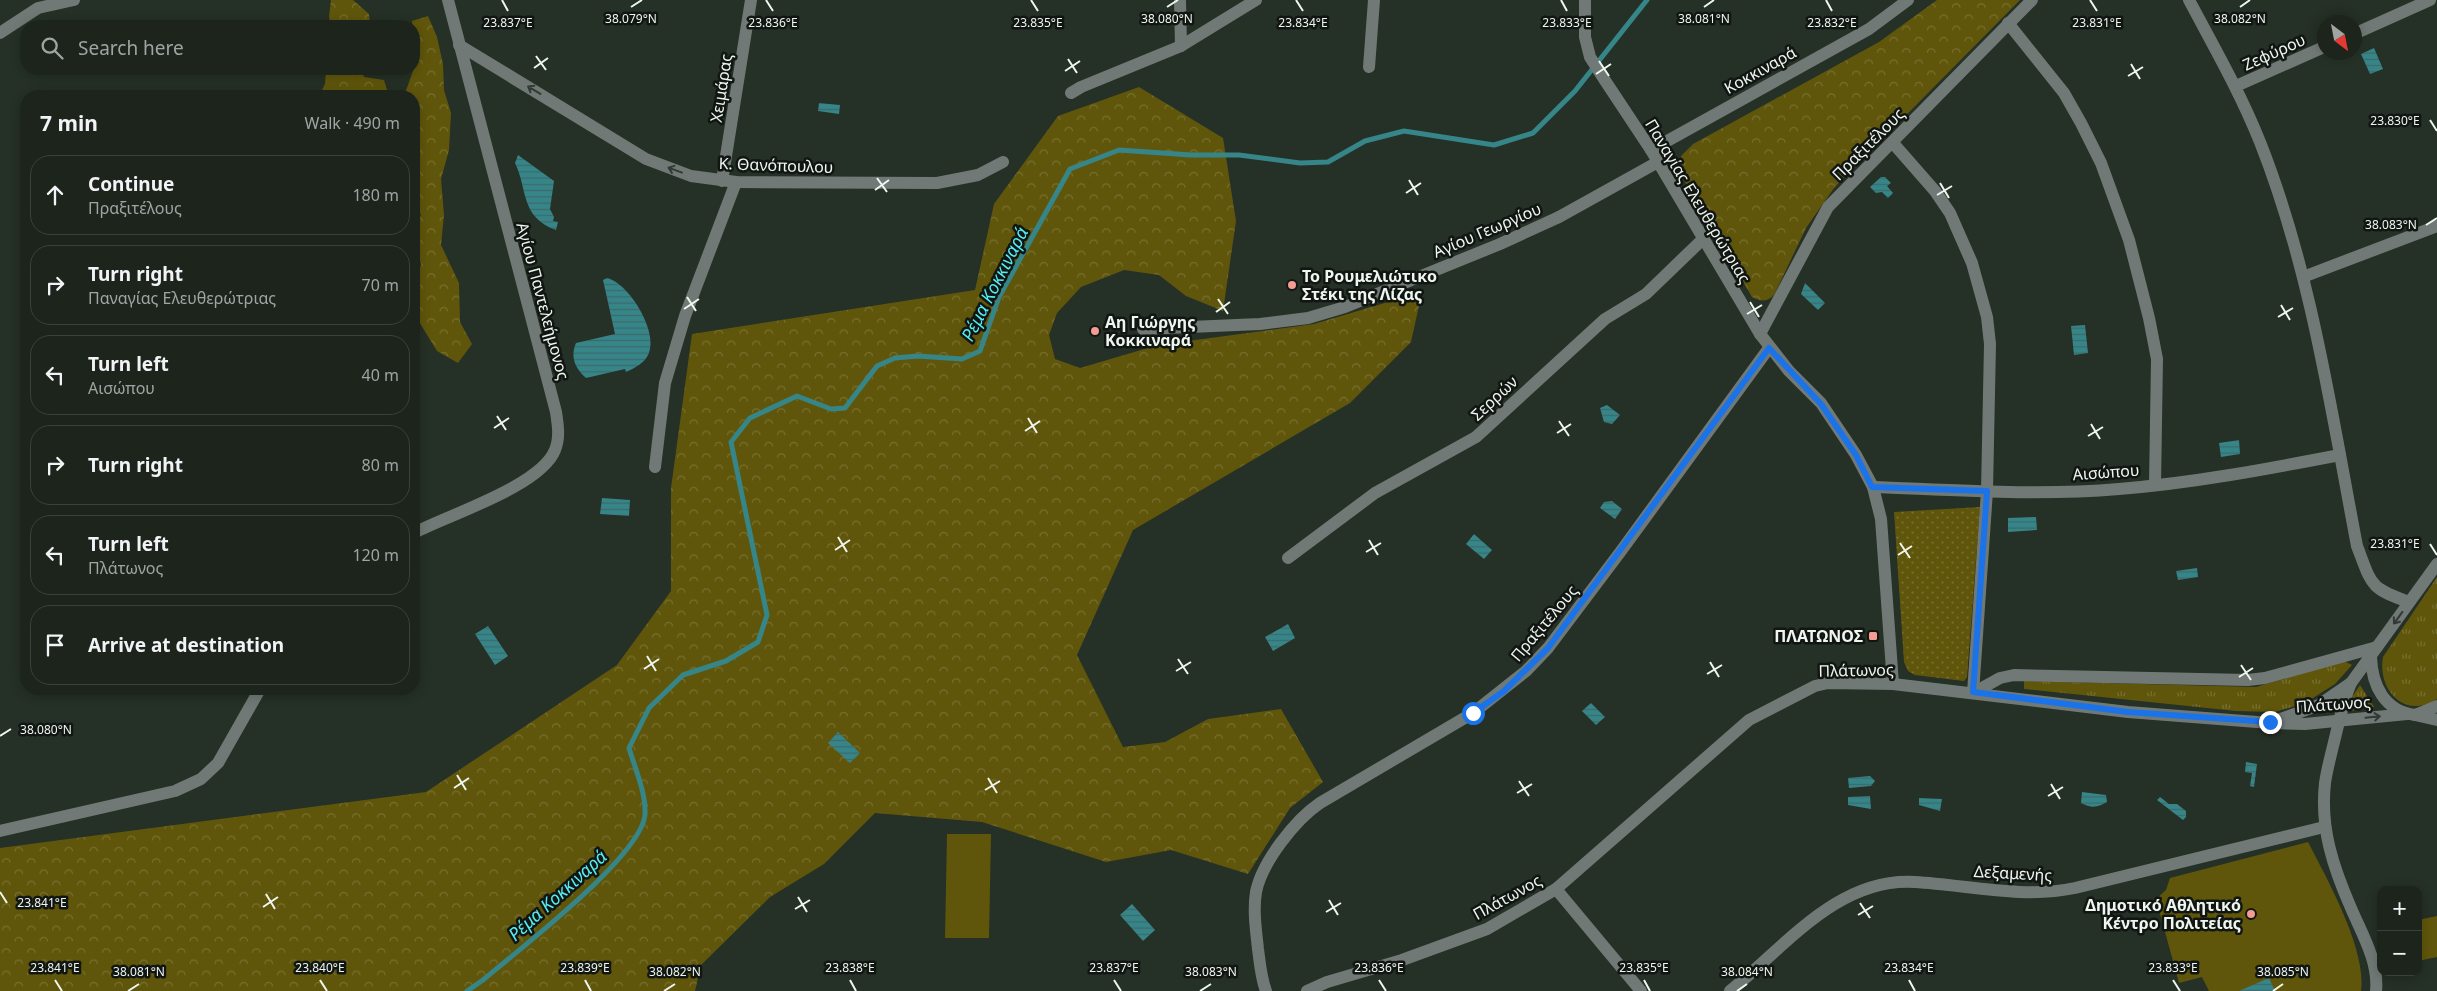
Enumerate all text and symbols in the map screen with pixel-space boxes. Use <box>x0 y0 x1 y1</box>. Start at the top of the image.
text: 38.079°N <box>605 10 657 27</box>
text: 38.080°N <box>1141 10 1193 27</box>
text: 38.081°N <box>1678 10 1730 27</box>
text: 38.082°N <box>2214 10 2266 27</box>
text: 23.837°E <box>483 14 533 31</box>
text: 23.836°E <box>748 14 798 31</box>
text: 23.835°E <box>1013 14 1063 31</box>
text: 23.834°E <box>1278 14 1328 31</box>
text: 23.833°E <box>1542 14 1592 31</box>
text: 23.832°E <box>1807 14 1857 31</box>
text: 23.831°E <box>2072 14 2122 31</box>
north arrow <box>2317 15 2362 60</box>
search box <box>20 20 420 75</box>
street label: Ζεφύρου <box>2239 28 2309 76</box>
icon: search <box>38 34 66 62</box>
text: Search here <box>78 35 184 61</box>
street label: Κοκκιναρά <box>1720 41 1800 99</box>
street label: Χειμάρας <box>705 52 737 124</box>
one-way arrow <box>527 85 541 95</box>
street label: Πραξιτέλους <box>1827 103 1909 185</box>
text: 7 min <box>40 109 98 137</box>
text: Walk · 490 m <box>305 112 400 134</box>
text: 23.830°E <box>2370 112 2420 129</box>
street label: Παναγίας Ελευθερώτριας <box>1640 115 1756 287</box>
street label: Κ. Θανόπουλου <box>718 152 834 178</box>
one-way arrow <box>667 165 683 174</box>
text: Continue <box>88 171 174 197</box>
icon: ahead <box>41 181 69 209</box>
text: 180 m <box>352 184 399 206</box>
text: Πραξιτέλους <box>88 197 182 219</box>
street label: Αγίου Γεωργίου <box>1429 197 1545 263</box>
text: 38.083°N <box>2365 216 2417 233</box>
street label: Αγίου Παντελεήμονος <box>511 220 575 382</box>
water label: Ρέμα Κοκκιναρά <box>955 223 1033 345</box>
text: Turn right <box>88 261 183 287</box>
place label: Το Ρουμελιώτικο Στέκι της Λίζας <box>1302 265 1437 305</box>
icon: right <box>41 271 69 299</box>
text: 70 m <box>362 274 399 296</box>
marker: Το Ρουμελιώτικο Στέκι της Λίζας <box>1286 279 1298 291</box>
text: Παναγίας Ελευθερώτριας <box>88 287 276 309</box>
place label: Αη Γιώργης Κοκκιναρά <box>1105 311 1195 351</box>
marker: Αη Γιώργης Κοκκιναρά <box>1089 325 1101 337</box>
text: Turn left <box>88 351 169 377</box>
icon: left <box>41 361 69 389</box>
text: 40 m <box>362 364 399 386</box>
street label: Σερρών <box>1466 371 1522 425</box>
text: Αισώπου <box>88 377 155 399</box>
icon: right <box>41 451 69 479</box>
text: Turn right <box>88 452 183 478</box>
text: 80 m <box>362 454 399 476</box>
street label: Αισώπου <box>2072 459 2140 485</box>
text: Turn left <box>88 531 169 557</box>
text: 23.831°E <box>2370 535 2420 552</box>
icon: left <box>41 541 69 569</box>
text: 120 m <box>352 544 399 566</box>
text: Πλάτωνος <box>88 557 163 579</box>
street label: Πραξιτέλους <box>1505 580 1583 666</box>
one-way arrow <box>2393 611 2403 625</box>
place label: ΠΛΑΤΩΝΟΣ <box>1774 625 1863 647</box>
marker: ΠΛΑΤΩΝΟΣ <box>1867 630 1879 642</box>
icon: arrive <box>41 631 69 659</box>
text: Arrive at destination <box>88 632 284 658</box>
street label: Πλάτωνος <box>1818 658 1894 682</box>
street label: Πλάτωνος <box>2295 690 2371 718</box>
route start <box>1462 702 1485 725</box>
route end <box>2259 711 2282 734</box>
one-way arrow <box>2365 712 2381 722</box>
text: 38.080°N <box>20 721 72 738</box>
water label: Ρέμα Κοκκιναρά <box>503 844 611 946</box>
street label: Δεξαμενής <box>1973 860 2053 886</box>
street label: Πλάτωνος <box>1469 869 1545 925</box>
map controls <box>2377 886 2422 976</box>
button: + <box>2377 886 2422 931</box>
text: 23.841°E <box>17 894 67 911</box>
place label: Δημοτικό Αθλητικό Κέντρο Πολιτείας <box>2085 894 2241 934</box>
marker: Δημοτικό Αθλητικό Κέντρο Πολιτείας <box>2245 908 2257 920</box>
button: − <box>2377 931 2422 976</box>
text: 23.841°E <box>30 959 80 976</box>
text: 23.840°E <box>295 959 345 976</box>
text: 23.839°E <box>560 959 610 976</box>
text: 23.838°E <box>825 959 875 976</box>
text: 23.837°E <box>1089 959 1139 976</box>
text: 23.836°E <box>1354 959 1404 976</box>
text: 23.835°E <box>1619 959 1669 976</box>
text: 23.834°E <box>1884 959 1934 976</box>
text: 23.833°E <box>2148 959 2198 976</box>
text: 38.081°N <box>113 963 165 980</box>
text: 38.082°N <box>649 963 701 980</box>
text: 38.083°N <box>1185 963 1237 980</box>
text: 38.084°N <box>1721 963 1773 980</box>
text: 38.085°N <box>2257 963 2309 980</box>

